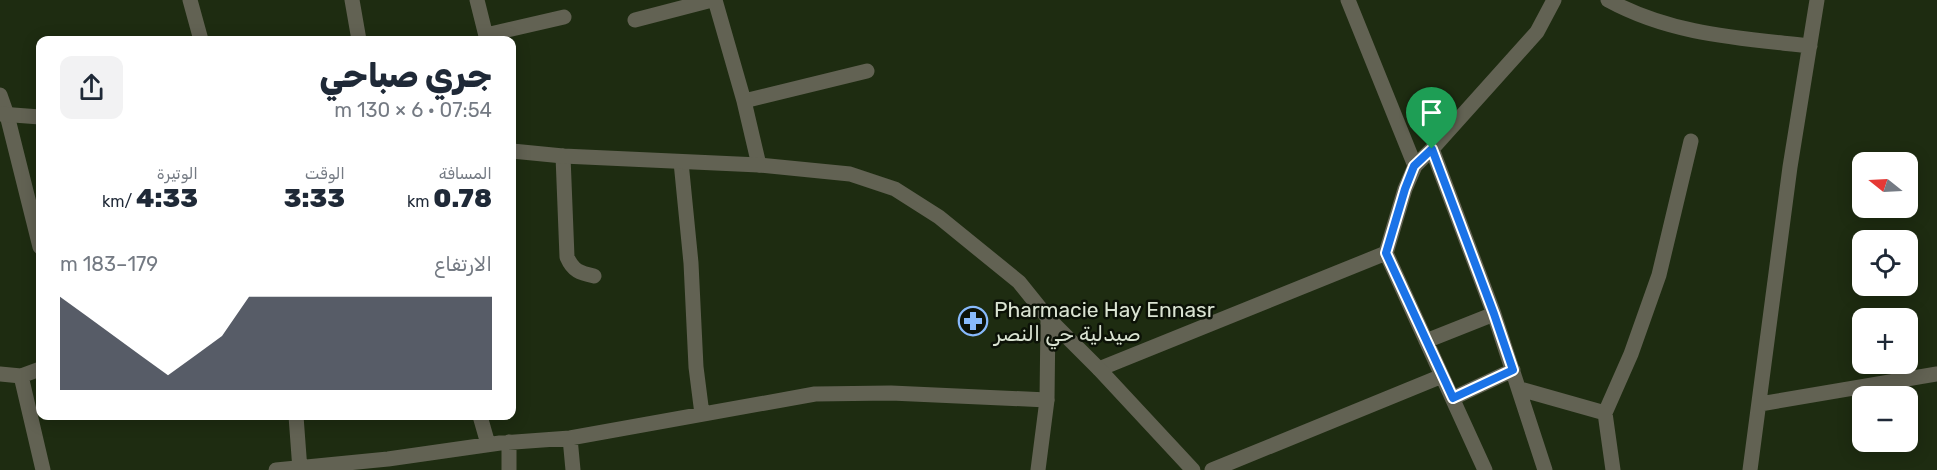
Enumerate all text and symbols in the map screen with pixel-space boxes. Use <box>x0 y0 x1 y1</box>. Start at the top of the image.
button: share <box>60 56 123 119</box>
text: جري صباحي <box>319 56 492 95</box>
pin <box>1406 87 1457 149</box>
icon: arrive <box>1415 96 1448 129</box>
text: 07:54 · 6 × 130 m <box>334 98 492 122</box>
north arrow <box>1852 152 1918 218</box>
map controls <box>1852 152 1918 452</box>
text: الوتيرة <box>157 164 198 183</box>
text: الوقت <box>305 164 345 183</box>
text: المسافة <box>439 164 492 183</box>
text: 4:33 <box>136 183 198 214</box>
text: 3:33 <box>284 183 345 214</box>
text: 0.78 <box>433 183 492 214</box>
text: /km <box>102 192 136 211</box>
text: km <box>407 192 433 211</box>
button: locate <box>1852 230 1918 296</box>
text: 179–183 m <box>60 252 158 276</box>
text: الارتفاع <box>434 252 492 276</box>
place label: Pharmacie Hay Ennasr صيدلية حي النصر <box>992 297 1215 350</box>
pharmacy icon: Pharmacie Hay Ennasr صيدلية حي النصر <box>957 305 989 337</box>
button: + <box>1852 308 1918 374</box>
button: − <box>1852 386 1918 452</box>

